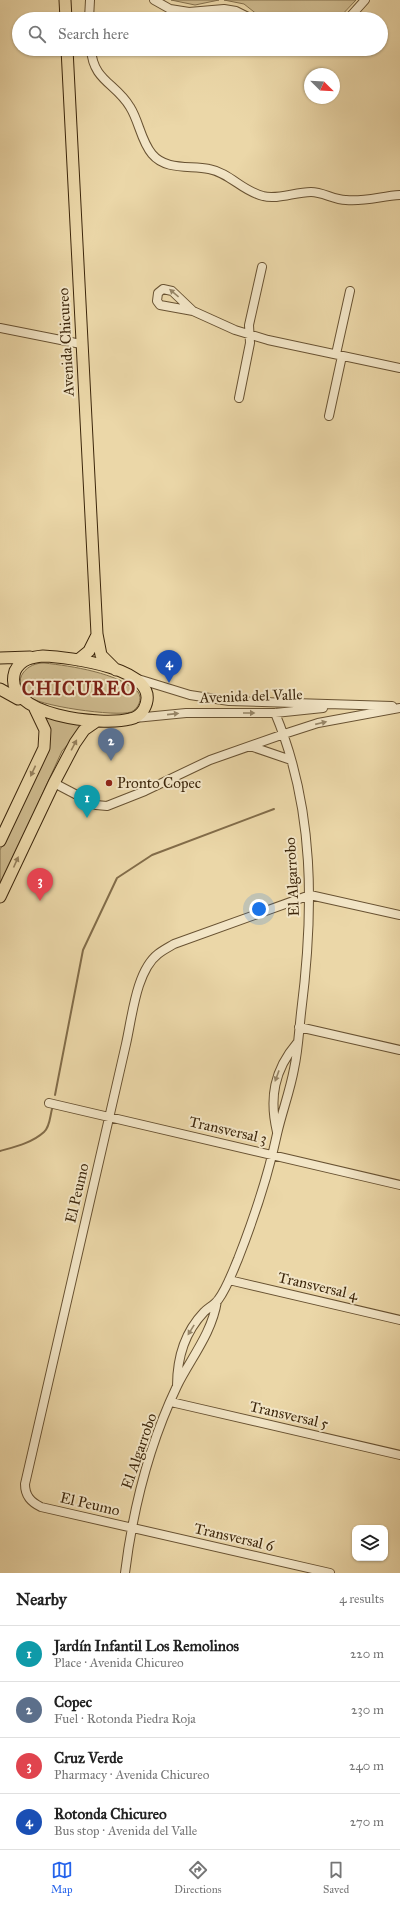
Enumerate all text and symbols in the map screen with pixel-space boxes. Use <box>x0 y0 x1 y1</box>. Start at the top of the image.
search box <box>12 12 388 56</box>
icon: search <box>26 23 48 45</box>
text: Search here <box>58 25 129 43</box>
north arrow <box>304 68 340 104</box>
street label: Avenida Chicureo <box>54 287 78 398</box>
one-way arrow <box>168 288 179 297</box>
pin: 4 <box>156 650 182 683</box>
district label: CHICUREO <box>22 677 136 700</box>
street label: Avenida del Valle <box>198 685 303 707</box>
one-way arrow <box>243 710 256 716</box>
one-way arrow <box>166 711 179 717</box>
one-way arrow <box>315 720 327 726</box>
pin: 2 <box>98 728 124 761</box>
one-way arrow <box>70 739 77 751</box>
one-way arrow <box>30 765 36 777</box>
place label: Pronto Copec <box>117 774 201 792</box>
marker: Pronto Copec <box>104 778 114 788</box>
pin: 1 <box>74 785 100 818</box>
street label: El Algarrobo <box>281 837 303 917</box>
one-way arrow <box>13 856 19 868</box>
pin: 3 <box>27 868 53 901</box>
your location <box>249 899 269 919</box>
one-way arrow <box>273 1071 279 1083</box>
street label: Transversal 3 <box>187 1112 269 1148</box>
street label: El Peumo <box>61 1161 93 1225</box>
street label: Transversal 4 <box>276 1268 361 1304</box>
one-way arrow <box>187 1325 195 1335</box>
street label: Transversal 5 <box>248 1397 330 1433</box>
street label: El Algarrobo <box>118 1410 161 1491</box>
street label: El Peumo <box>58 1488 122 1520</box>
street label: Transversal 6 <box>192 1519 277 1555</box>
map controls <box>352 1525 388 1561</box>
button: layers <box>352 1525 388 1561</box>
text: Nearby <box>16 1589 67 1610</box>
text: 4 results <box>339 1591 384 1607</box>
text: Jardín Infantil Los Remolinos <box>54 1637 239 1655</box>
text: 1 <box>26 1646 32 1662</box>
text: 220 m <box>350 1646 384 1662</box>
text: Place · Avenida Chicureo <box>54 1655 184 1671</box>
text: Copec <box>54 1693 92 1711</box>
text: 2 <box>26 1702 32 1718</box>
text: 230 m <box>351 1702 384 1718</box>
text: Fuel · Rotonda Piedra Roja <box>54 1711 196 1727</box>
text: Cruz Verde <box>54 1749 123 1767</box>
text: 3 <box>26 1758 32 1774</box>
text: 240 m <box>349 1758 384 1774</box>
text: Pharmacy · Avenida Chicureo <box>54 1767 209 1783</box>
text: Rotonda Chicureo <box>54 1805 167 1823</box>
text: 4 <box>25 1814 33 1830</box>
text: 270 m <box>350 1814 384 1830</box>
text: Bus stop · Avenida del Valle <box>54 1823 197 1839</box>
tab: Map <box>51 1859 73 1896</box>
tab: Directions <box>174 1859 222 1896</box>
tab: Saved <box>323 1859 349 1896</box>

